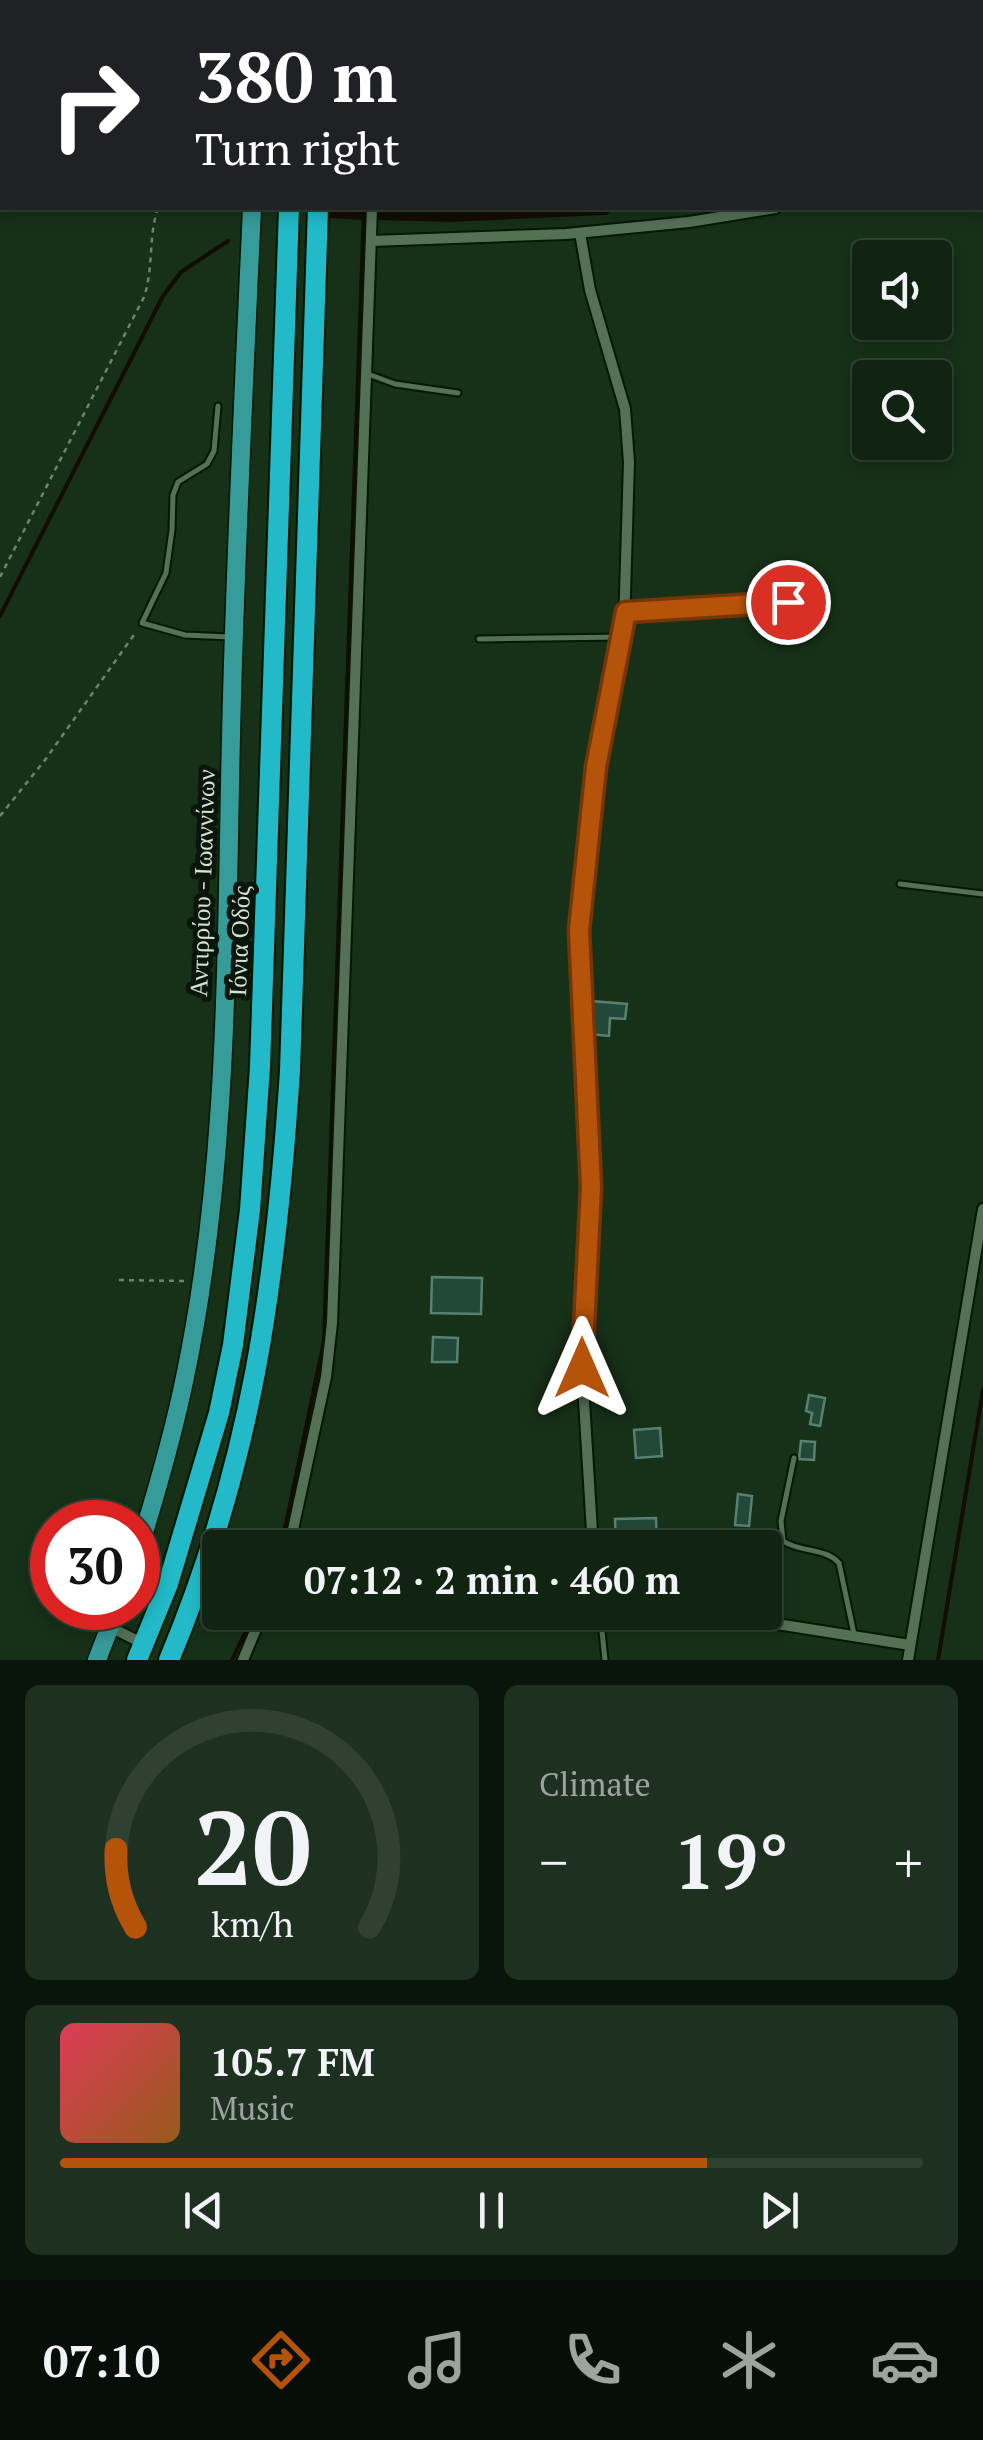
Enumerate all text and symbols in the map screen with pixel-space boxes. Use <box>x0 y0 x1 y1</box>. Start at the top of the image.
text: 380 m <box>195 29 397 122</box>
icon: right <box>30 40 160 170</box>
text: Turn right <box>195 118 400 178</box>
map controls <box>852 240 952 460</box>
button: sound <box>852 240 952 340</box>
button: search <box>852 360 952 460</box>
pin <box>746 560 831 645</box>
icon: arrive <box>761 575 816 630</box>
street label: Αντιρρίου - Ιωαννίνων <box>181 769 222 997</box>
street label: Ιόνια Οδός <box>220 885 257 997</box>
position arrow <box>530 1316 634 1420</box>
speed limit sign: 30 <box>30 1500 160 1630</box>
text: 07:12 · 2 min · 460 m <box>304 1555 680 1605</box>
text: Climate <box>539 1763 651 1805</box>
text: 20 <box>193 1777 311 1915</box>
text: 19° <box>673 1811 789 1910</box>
text: − <box>539 1825 568 1898</box>
text: + <box>894 1825 923 1898</box>
text: km/h <box>211 1900 293 1947</box>
text: 105.7 FM <box>210 2037 375 2087</box>
text: Music <box>210 2087 295 2129</box>
icon: previous <box>176 2183 231 2238</box>
icon: pause <box>464 2183 519 2238</box>
icon: next <box>752 2183 807 2238</box>
icon: directions <box>246 2325 316 2395</box>
icon: music <box>402 2325 472 2395</box>
icon: phone <box>558 2325 628 2395</box>
icon: climate <box>714 2325 784 2395</box>
icon: car <box>870 2325 940 2395</box>
text: 07:10 <box>43 2330 160 2390</box>

